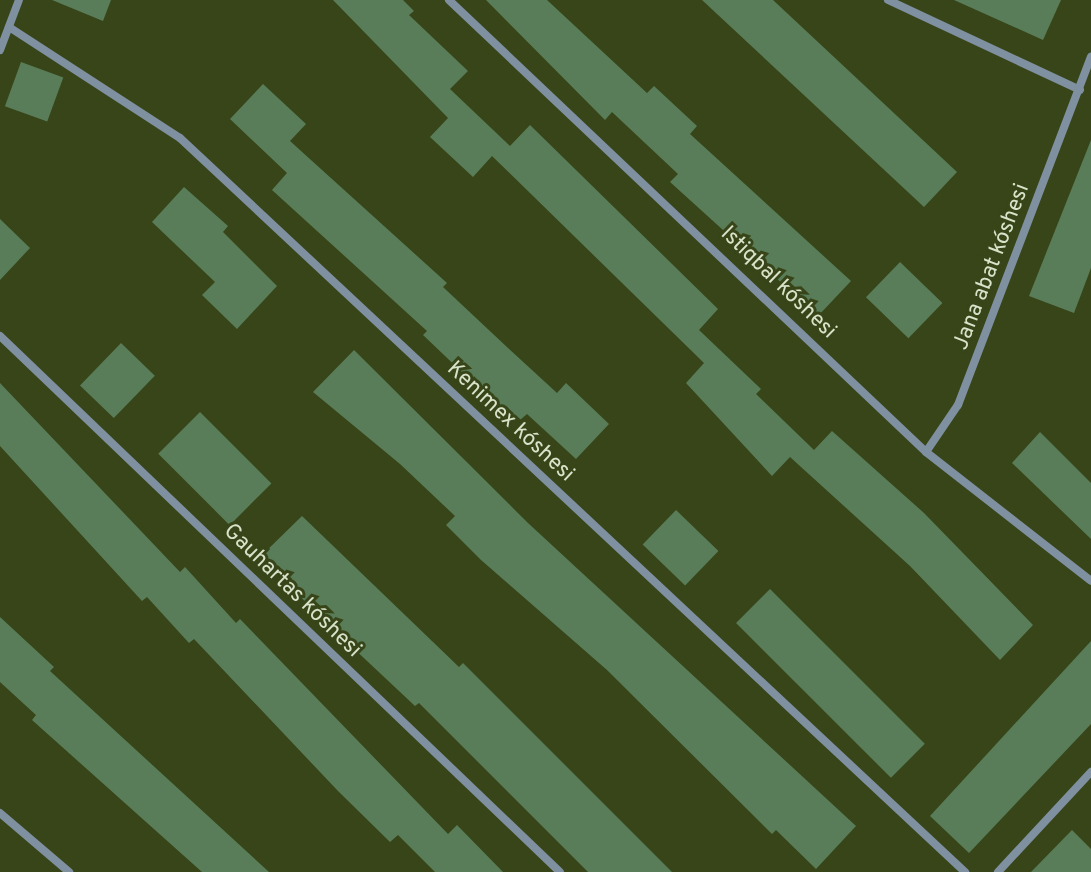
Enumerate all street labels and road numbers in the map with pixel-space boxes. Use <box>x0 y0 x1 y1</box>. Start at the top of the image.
street label: Jana abat kóshesi <box>948 180 1036 354</box>
street label: Istiqbal kóshesi <box>715 221 841 345</box>
street label: Kenimex kóshesi <box>441 356 579 488</box>
street label: Gauhartas kóshesi <box>218 519 366 663</box>

